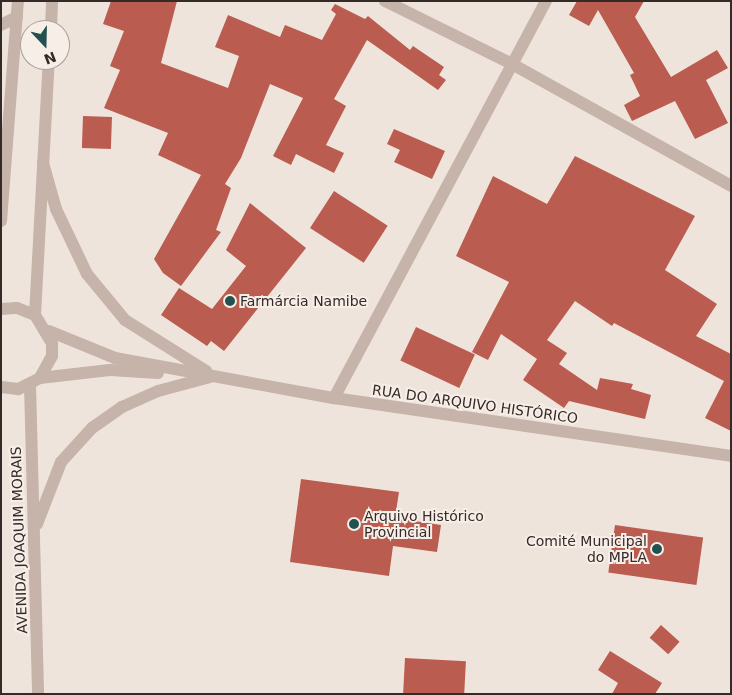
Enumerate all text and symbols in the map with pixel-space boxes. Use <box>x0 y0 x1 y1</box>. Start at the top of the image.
north arrow <box>20 20 70 70</box>
text: N <box>42 49 58 68</box>
place label: Farmárcia Namibe <box>240 293 367 309</box>
marker: Farmárcia Namibe <box>224 295 236 307</box>
street label: RUA DO ARQUIVO HISTÓRICO <box>371 381 579 427</box>
street label: AVENIDA JOAQUIM MORAIS <box>7 446 31 634</box>
place label: Arquivo Histórico Provincial <box>364 508 484 540</box>
marker: Arquivo Histórico Provincial <box>348 518 360 530</box>
place label: Comité Municipal do MPLA <box>526 533 647 566</box>
marker: Comité Municipal do MPLA <box>651 543 663 555</box>

